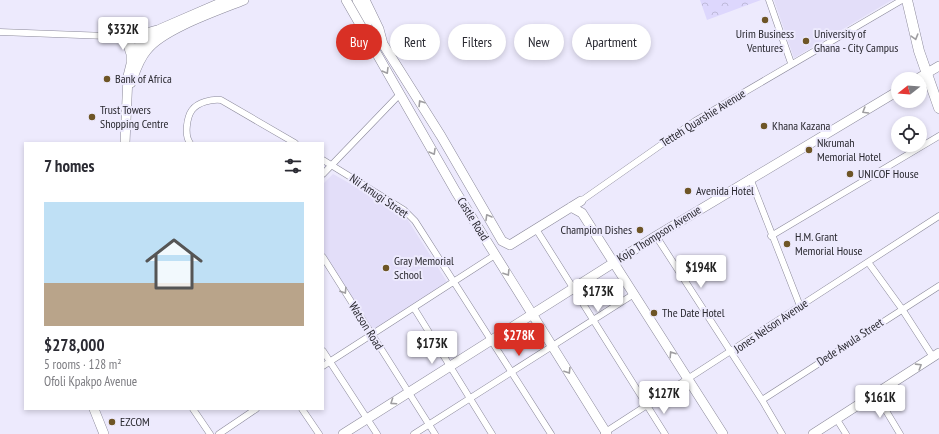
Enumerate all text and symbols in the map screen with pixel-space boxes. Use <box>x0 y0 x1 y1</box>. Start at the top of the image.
marker: Urim Business Ventures <box>760 15 770 25</box>
pin: $332K <box>95 17 151 51</box>
text: $332K <box>107 21 139 38</box>
chip: Buy <box>336 24 382 60</box>
chip: Rent <box>390 24 440 60</box>
chip: Filters <box>448 24 506 60</box>
chip: New <box>514 24 564 60</box>
chip: Apartment <box>572 24 651 60</box>
place label: Urim Business Ventures <box>736 26 794 55</box>
place label: University of Ghana - City Campus <box>814 26 898 55</box>
one-way arrow <box>910 33 919 40</box>
marker: University of Ghana - City Campus <box>801 36 811 46</box>
one-way arrow <box>381 67 389 74</box>
place label: Bank of Africa <box>115 71 172 86</box>
north arrow <box>891 72 927 108</box>
map controls <box>891 72 927 152</box>
marker: Bank of Africa <box>102 74 112 84</box>
street label: Tetteh Quarshie Avenue <box>657 85 748 150</box>
one-way arrow <box>418 100 425 107</box>
place label: Trust Towers Shopping Centre <box>100 102 169 131</box>
one-way arrow <box>862 106 869 113</box>
marker: Trust Towers Shopping Centre <box>87 112 97 122</box>
button: locate <box>891 116 927 152</box>
place label: Khana Kazana <box>772 118 830 133</box>
marker: Khana Kazana <box>759 121 769 131</box>
place label: Nkrumah Memorial Hotel <box>817 135 881 164</box>
marker: Nkrumah Memorial Hotel <box>804 145 814 155</box>
one-way arrow <box>429 148 436 155</box>
text: 7 homes <box>44 155 95 177</box>
icon: filters <box>282 155 304 177</box>
place label: UNICOF House <box>858 166 919 181</box>
marker: UNICOF House <box>845 169 855 179</box>
street label: Nii Amugi Street <box>347 170 412 221</box>
place label: Avenida Hotel <box>696 183 754 198</box>
marker: Avenida Hotel <box>683 186 693 196</box>
street label: Castle Road <box>454 194 493 243</box>
street label: Kojo Thompson Avenue <box>614 202 704 266</box>
one-way arrow <box>485 214 492 221</box>
place label: Champion Dishes <box>561 222 632 237</box>
marker: Champion Dishes <box>635 225 645 235</box>
icon: home <box>138 228 210 300</box>
place label: H.M. Grant Memorial House <box>795 229 863 258</box>
marker: H.M. Grant Memorial House <box>782 239 792 249</box>
place label: Gray Memorial School <box>394 253 454 282</box>
pin: $194K <box>673 255 729 289</box>
text: $194K <box>685 259 717 276</box>
marker: Gray Memorial School <box>381 263 391 273</box>
one-way arrow <box>502 269 509 276</box>
pin: $173K <box>570 279 626 313</box>
text: $173K <box>582 283 614 300</box>
one-way arrow <box>339 286 346 293</box>
street label: Jones Nelson Avenue <box>730 295 811 356</box>
street label: Watson Road <box>346 299 387 352</box>
place label: The Date Hotel <box>662 305 725 320</box>
marker: The Date Hotel <box>649 308 659 318</box>
street label: Dede Awula Street <box>814 314 886 369</box>
pin: $278K <box>491 323 547 357</box>
text: $278K <box>503 327 535 344</box>
pin: $173K <box>404 331 460 365</box>
text: $278,000 <box>44 334 105 356</box>
text: $173K <box>416 335 448 352</box>
one-way arrow <box>669 351 677 358</box>
text: 5 rooms · 128 m² <box>44 356 122 373</box>
one-way arrow <box>915 363 922 371</box>
one-way arrow <box>564 366 571 373</box>
text: Ofoli Kpakpo Avenue <box>44 373 137 390</box>
pin: $127K <box>636 381 692 415</box>
text: $127K <box>648 385 680 402</box>
pin: $161K <box>852 385 908 419</box>
text: $161K <box>864 389 896 406</box>
one-way arrow <box>390 397 397 404</box>
place label: EZCOM <box>120 414 150 429</box>
marker: EZCOM <box>107 417 117 427</box>

